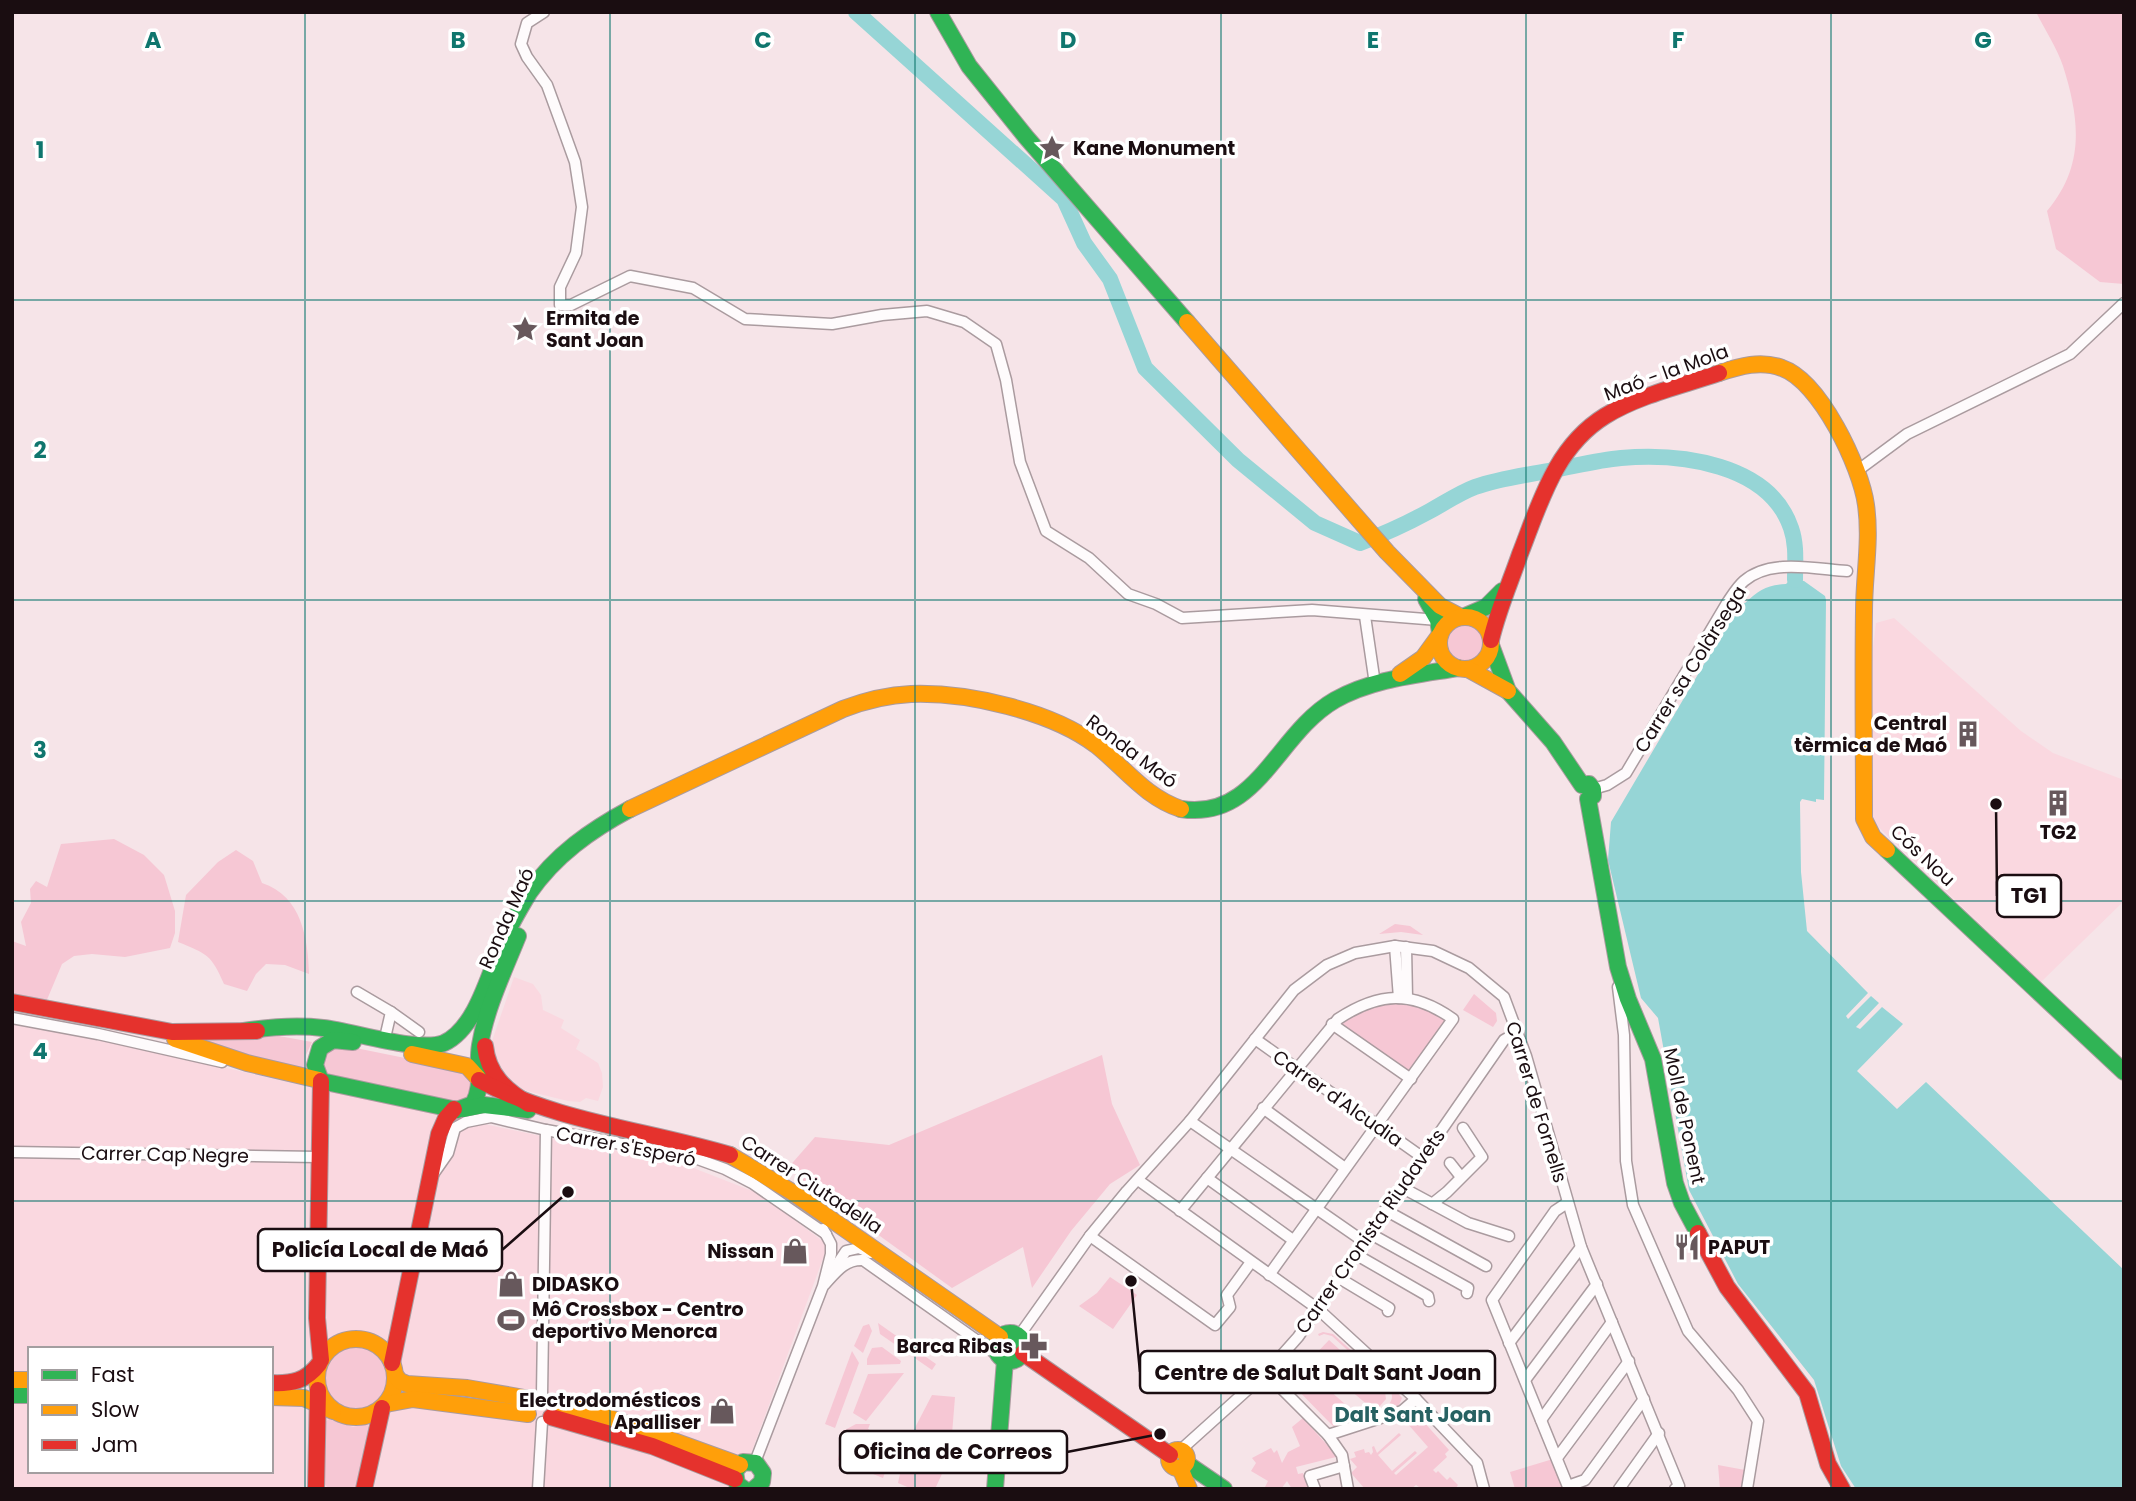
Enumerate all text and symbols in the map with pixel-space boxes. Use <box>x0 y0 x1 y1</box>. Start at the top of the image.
text: A <box>145 24 162 56</box>
text: B <box>450 24 466 56</box>
text: C <box>754 24 772 56</box>
text: D <box>1060 24 1076 56</box>
text: E <box>1367 24 1379 56</box>
text: F <box>1672 24 1684 56</box>
text: G <box>1974 24 1992 56</box>
place icon: Kane Monument <box>1037 133 1067 163</box>
text: 1 <box>36 134 44 166</box>
place label: Kane Monument <box>1073 135 1235 162</box>
place label: Ermita de Sant Joan <box>546 305 644 354</box>
place icon: Ermita de Sant Joan <box>510 314 540 344</box>
street label: Maó - la Mola <box>1600 337 1732 407</box>
text: 2 <box>33 434 47 466</box>
street label: Carrer sa Colàrsega <box>1628 581 1753 758</box>
street label: Ronda Maó <box>1080 708 1183 795</box>
place label: Central tèrmica de Maó <box>1794 710 1947 759</box>
building icon: Central tèrmica de Maó <box>1953 719 1983 749</box>
text: 3 <box>33 734 47 766</box>
building icon: TG2 <box>2043 788 2073 818</box>
street label: Cós Nou <box>1884 818 1961 892</box>
place label: TG2 <box>2040 819 2076 846</box>
street label: Ronda Maó <box>472 863 541 973</box>
callout: TG1 <box>1997 875 2061 917</box>
text: TG1 <box>2011 881 2047 910</box>
street label: Carrer de Fornells <box>1499 1018 1574 1186</box>
text: 4 <box>32 1035 48 1067</box>
street label: Carrer d'Alcudia <box>1267 1043 1408 1153</box>
street label: Moll de Ponent <box>1657 1045 1712 1187</box>
street label: Carrer s'Esperó <box>554 1120 698 1173</box>
street label: Carrer Cronista Riudavets <box>1289 1123 1452 1339</box>
street label: Carrer Ciutadella <box>736 1129 888 1240</box>
street label: Carrer Cap Negre <box>81 1140 249 1169</box>
callout: Policía Local de Maó <box>258 1229 502 1271</box>
restaurant icon: PAPUT <box>1672 1232 1702 1262</box>
place label: PAPUT <box>1708 1234 1770 1261</box>
text: Policía Local de Maó <box>272 1235 488 1264</box>
shop icon: Nissan <box>780 1236 810 1266</box>
place label: Nissan <box>707 1238 774 1265</box>
shop icon: DIDASKO <box>496 1269 526 1299</box>
place label: DIDASKO <box>532 1271 619 1298</box>
place label: Mô Crossbox - Centro deportivo Menorca <box>532 1296 744 1345</box>
sports icon: Mô Crossbox - Centro deportivo Menorca <box>496 1305 526 1335</box>
pharmacy icon: Barca Ribas <box>1019 1331 1049 1361</box>
place label: Barca Ribas <box>897 1333 1013 1360</box>
legend <box>28 1347 273 1473</box>
callout: Centre de Salut Dalt Sant Joan <box>1140 1351 1495 1393</box>
text: Centre de Salut Dalt Sant Joan <box>1154 1358 1482 1387</box>
text: Fast <box>91 1360 134 1389</box>
place label: Electrodomésticos Apalliser <box>519 1387 701 1436</box>
text: Slow <box>91 1395 139 1424</box>
shop icon: Electrodomésticos Apalliser <box>707 1396 737 1426</box>
district label: Dalt Sant Joan <box>1335 1400 1491 1429</box>
text: Jam <box>91 1430 138 1459</box>
callout: Oficina de Correos <box>840 1431 1067 1473</box>
text: Oficina de Correos <box>853 1437 1053 1466</box>

